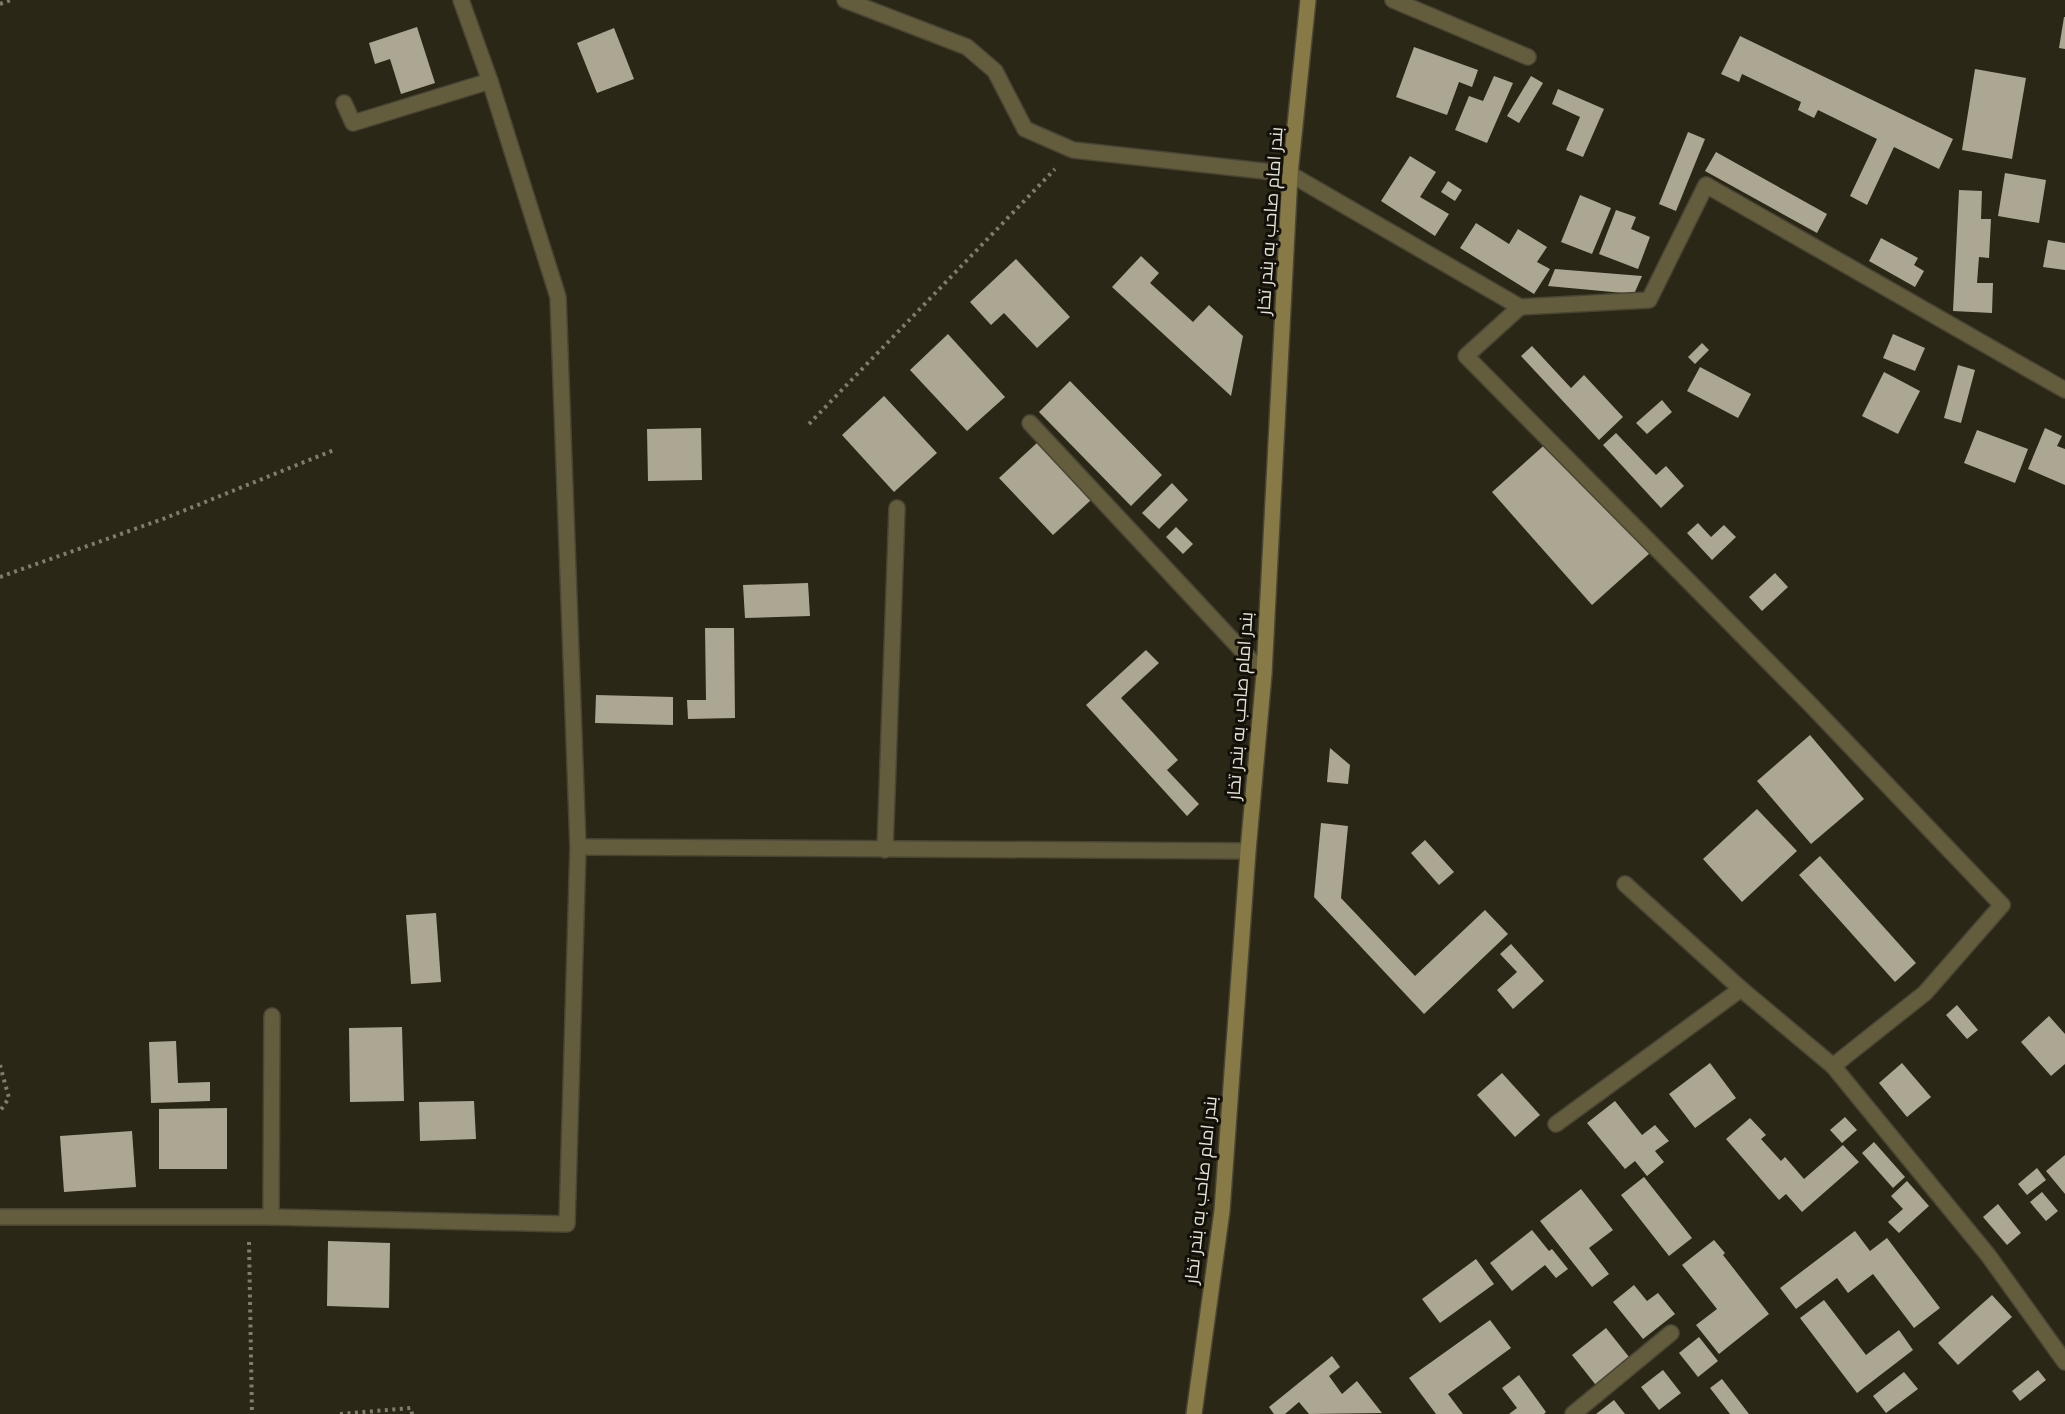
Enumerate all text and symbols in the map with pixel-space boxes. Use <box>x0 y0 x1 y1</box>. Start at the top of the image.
street label: بندر امام صاحب به بندر تخار <box>1253 126 1290 317</box>
street label: بندر امام صاحب به بندر تخار <box>1223 611 1260 802</box>
street label: بندر امام صاحب به بندر تخار <box>1181 1095 1224 1286</box>

